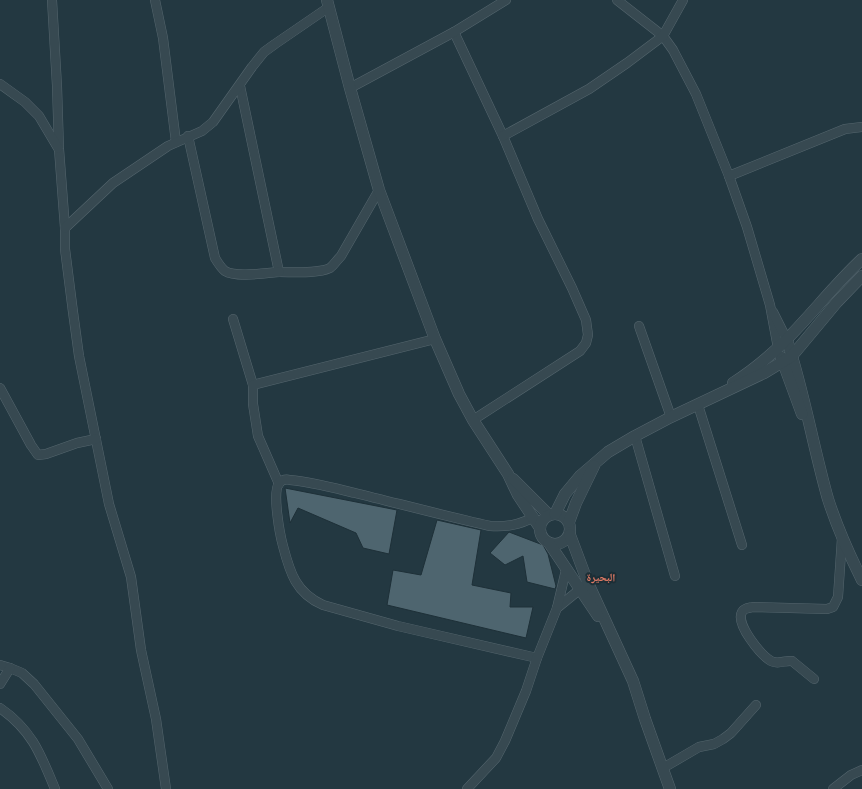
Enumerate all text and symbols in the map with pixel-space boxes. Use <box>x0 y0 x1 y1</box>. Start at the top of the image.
district label: البحيرة <box>587 571 615 584</box>

